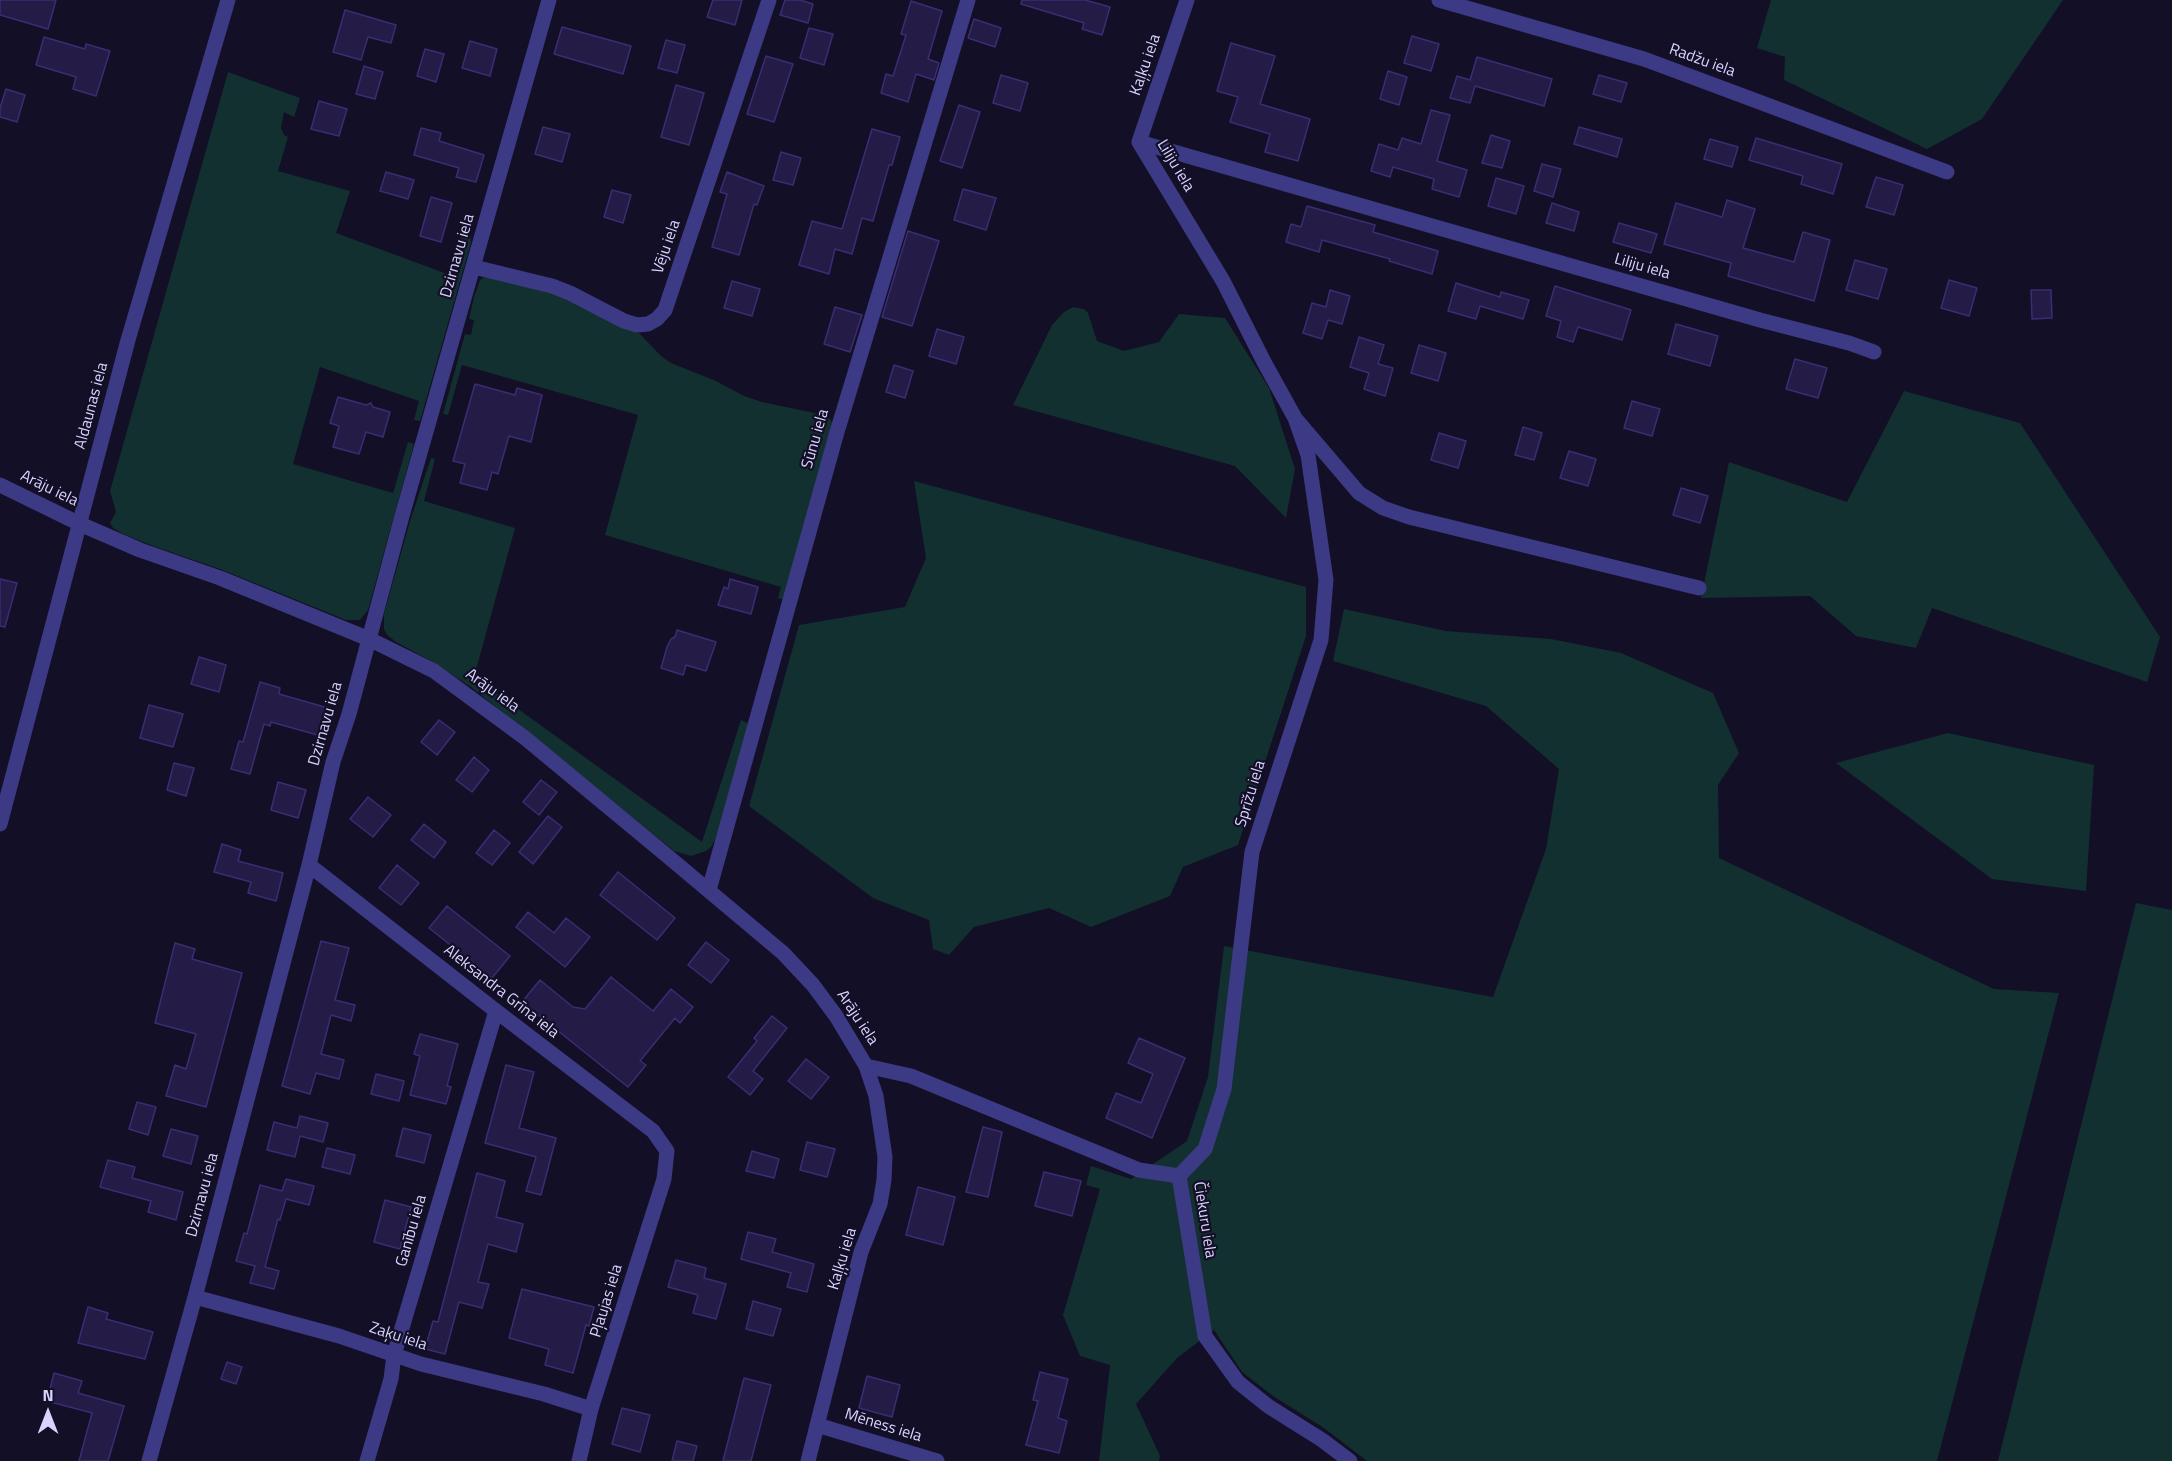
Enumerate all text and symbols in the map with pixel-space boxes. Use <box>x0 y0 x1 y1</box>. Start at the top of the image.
street label: Kaļķu iela <box>1127 32 1165 98</box>
street label: Radžu iela <box>1666 40 1738 82</box>
street label: Liliju iela <box>1152 137 1198 195</box>
street label: Dzirnavu iela <box>437 212 479 300</box>
street label: Vēju iela <box>649 218 685 276</box>
street label: Liliju iela <box>1612 250 1672 284</box>
street label: Aldaunas iela <box>71 360 113 452</box>
street label: Sūnu iela <box>798 407 834 471</box>
street label: Arāju iela <box>17 467 81 511</box>
street label: Arāju iela <box>461 665 523 717</box>
street label: Dzirnavu iela <box>305 680 347 768</box>
street label: Sprīžu iela <box>1232 758 1270 830</box>
street label: Aleksandra Grīna iela <box>440 941 562 1043</box>
street label: Arāju iela <box>832 987 882 1049</box>
street label: Dzirnavu iela <box>183 1151 223 1239</box>
street label: Čiekuru iela <box>1188 1180 1220 1260</box>
street label: Ganību iela <box>393 1193 431 1269</box>
street label: Kaļķu iela <box>824 1226 862 1292</box>
street label: Pļaujas iela <box>587 1262 627 1340</box>
street label: Zaķu iela <box>367 1319 429 1355</box>
north arrow <box>18 1383 78 1443</box>
text: N <box>42 1383 54 1407</box>
street label: Mēness iela <box>842 1405 924 1447</box>

